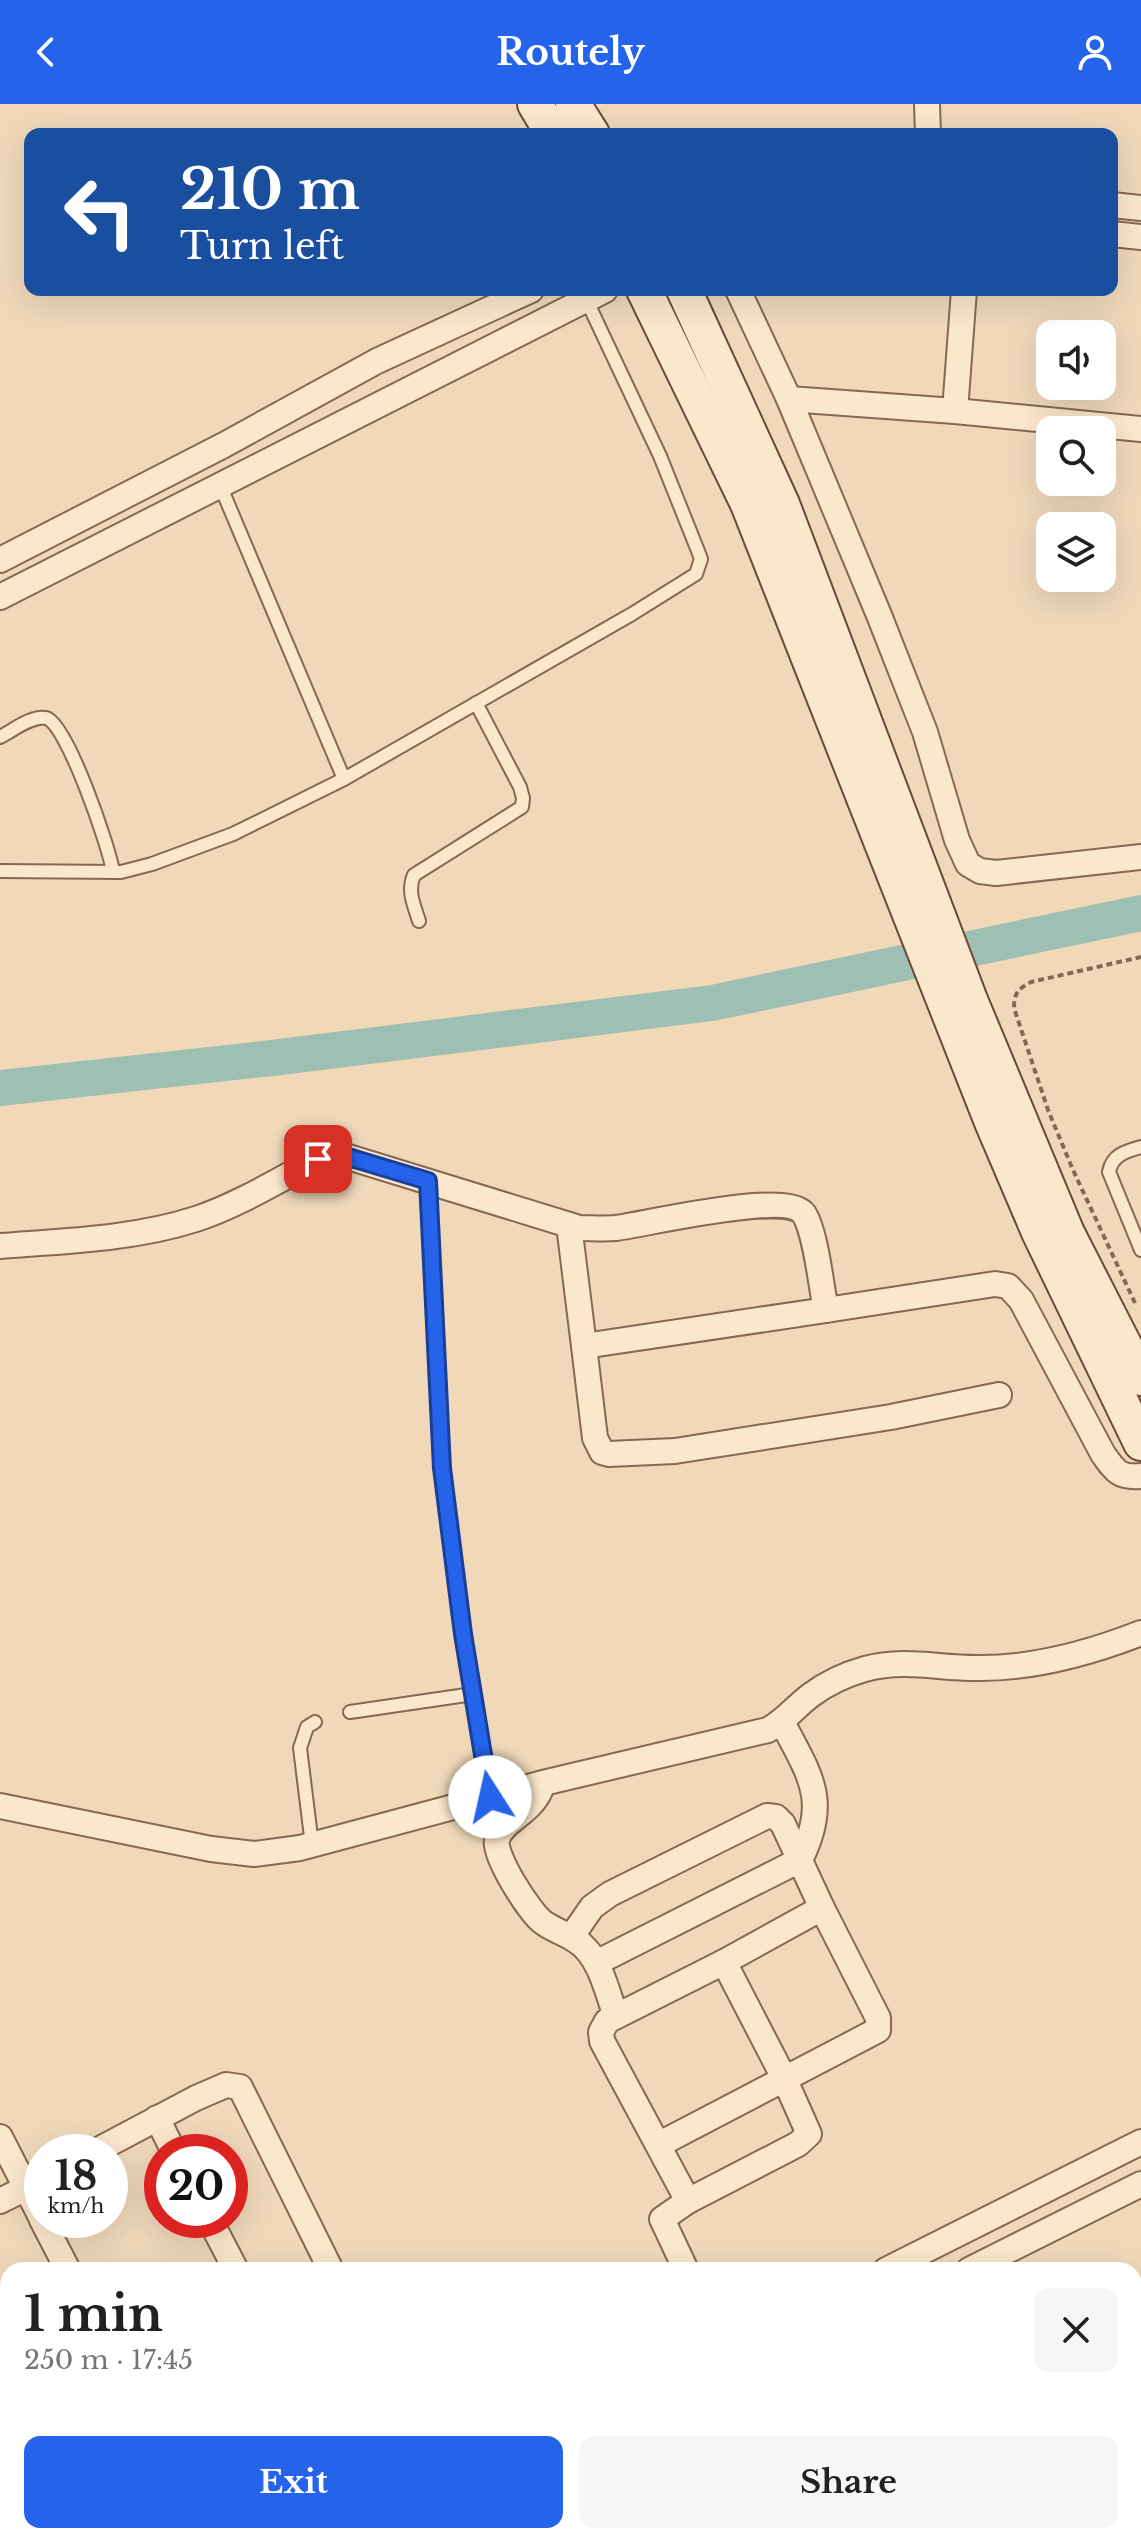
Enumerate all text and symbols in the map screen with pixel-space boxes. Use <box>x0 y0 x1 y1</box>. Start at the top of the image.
icon: back <box>24 30 68 74</box>
text: Routely <box>496 30 645 75</box>
icon: person <box>1073 30 1117 74</box>
text: 210 m <box>180 155 360 224</box>
icon: left <box>48 160 152 264</box>
text: Turn left <box>180 224 344 269</box>
map controls <box>1036 320 1116 592</box>
button: sound <box>1036 320 1116 400</box>
button: search <box>1036 416 1116 496</box>
button: layers <box>1036 512 1116 592</box>
pin <box>284 1125 352 1193</box>
icon: arrive <box>296 1137 340 1181</box>
position arrow <box>448 1755 532 1839</box>
speed limit sign: 20 <box>144 2134 248 2238</box>
text: 18 <box>55 2151 97 2201</box>
text: km/h <box>48 2194 104 2218</box>
text: 1 min <box>24 2284 163 2344</box>
button: close <box>1034 2288 1118 2372</box>
text: 250 m · 17:45 <box>24 2344 193 2376</box>
button: Exit <box>24 2436 563 2528</box>
button: Share <box>579 2436 1118 2528</box>

